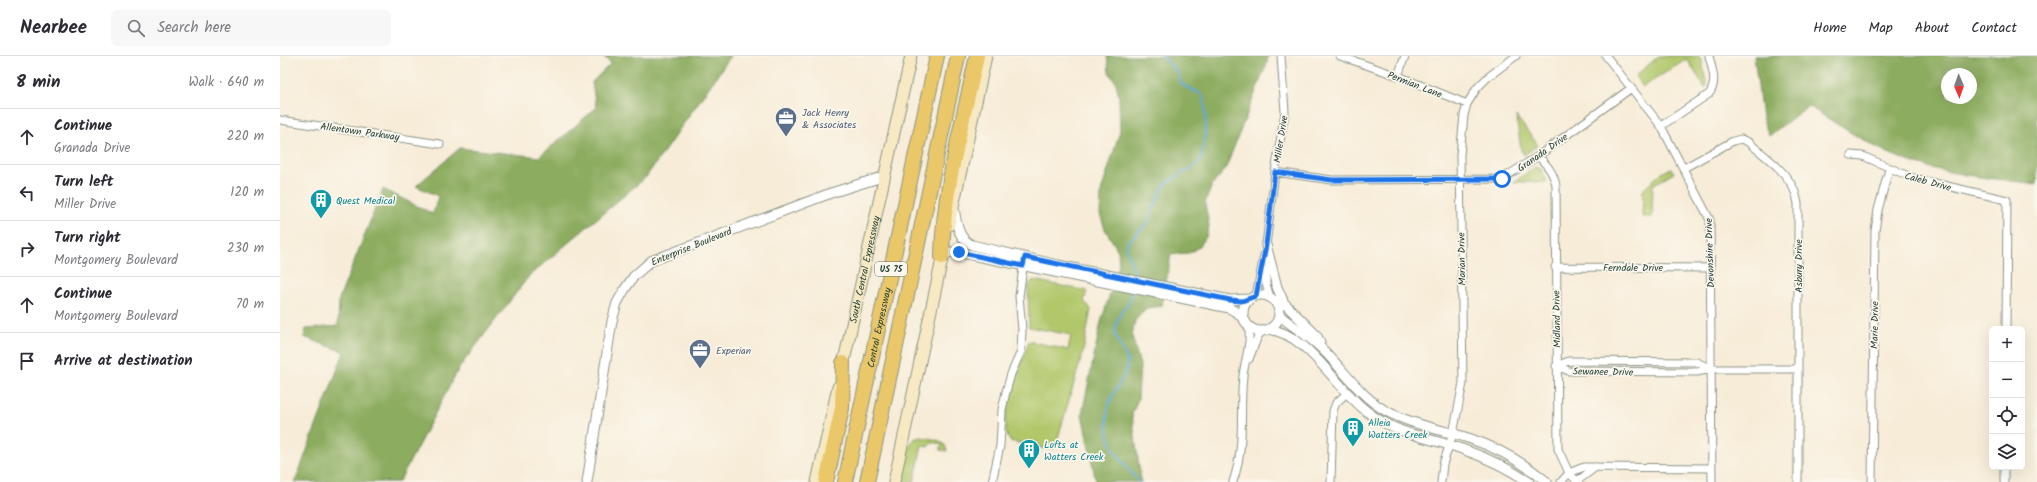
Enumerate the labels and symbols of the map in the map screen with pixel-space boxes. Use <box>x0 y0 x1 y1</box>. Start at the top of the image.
street label: Permian Lane <box>1385 67 1445 103</box>
north arrow <box>1941 68 1977 104</box>
office icon: Jack Henry & Associates <box>773 105 799 138</box>
place label: Jack Henry & Associates <box>802 105 857 133</box>
street label: Miller Drive <box>1269 114 1293 164</box>
street label: Allentown Parkway <box>319 119 401 145</box>
street label: Granada Drive <box>1514 129 1572 176</box>
street label: Caleb Drive <box>1903 168 1953 196</box>
route start <box>1493 170 1511 188</box>
building icon: Quest Medical <box>308 187 334 220</box>
place label: Quest Medical <box>336 193 396 209</box>
street label: South Central Expressway <box>846 214 885 325</box>
street label: Devonshire Drive <box>1701 217 1719 288</box>
street label: Enterprise Boulevard <box>649 223 735 270</box>
street label: Marian Drive <box>1454 232 1470 286</box>
street label: Asbury Drive <box>1791 239 1807 293</box>
route end <box>950 243 968 261</box>
street label: Ferndale Drive <box>1603 260 1663 276</box>
road number: US 75 <box>875 262 907 276</box>
street label: Central Expressway <box>863 286 896 369</box>
street label: Midland Drive <box>1548 290 1566 348</box>
street label: Marie Drive <box>1867 301 1883 349</box>
office icon: Experian <box>687 337 713 370</box>
place label: Experian <box>716 343 751 359</box>
street label: Sewanee Drive <box>1573 363 1634 381</box>
building icon: Alleia Watters Creek <box>1340 415 1366 448</box>
place label: Alleia Watters Creek <box>1368 415 1428 443</box>
building icon: Lofts at Watters Creek <box>1016 437 1042 470</box>
place label: Lofts at Watters Creek <box>1044 437 1104 465</box>

